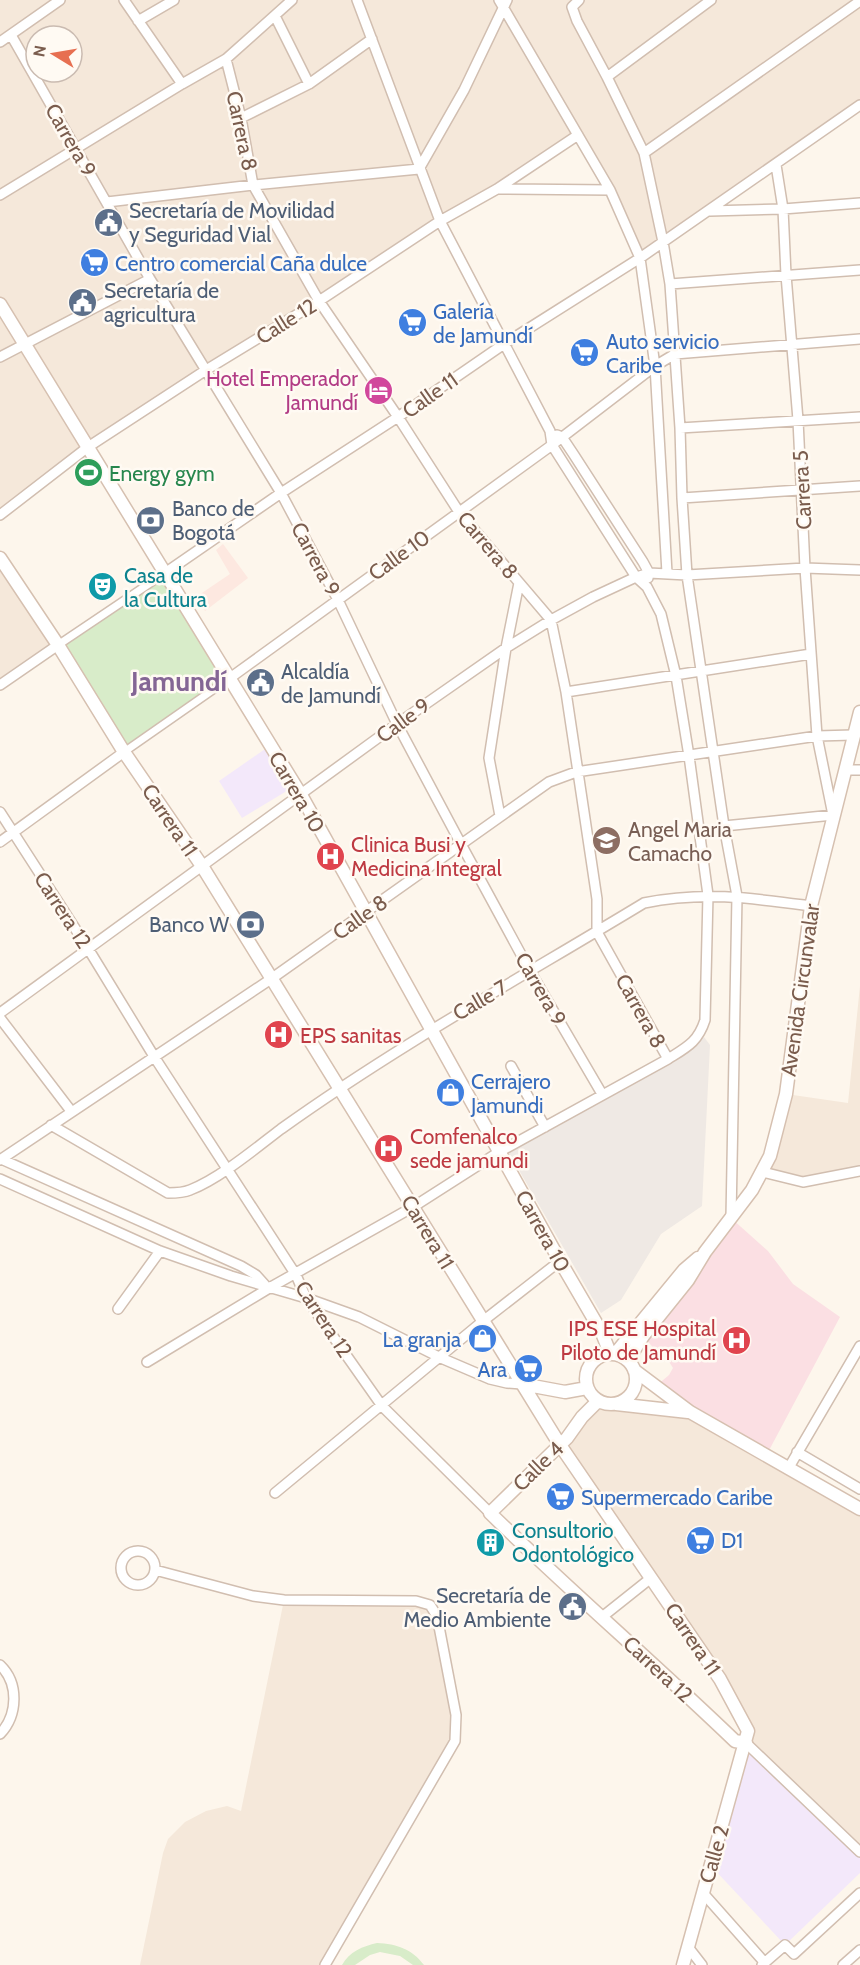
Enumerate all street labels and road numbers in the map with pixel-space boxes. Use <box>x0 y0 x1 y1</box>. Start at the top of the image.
street label: Carrera 8 <box>221 89 263 173</box>
street label: Carrera 9 <box>40 99 102 181</box>
street label: Calle 12 <box>251 293 321 349</box>
street label: Calle 11 <box>397 367 463 423</box>
street label: Carrera 5 <box>787 450 817 530</box>
street label: Carrera 8 <box>452 506 524 584</box>
street label: Carrera 9 <box>286 518 346 600</box>
street label: Calle 10 <box>363 524 435 586</box>
street label: Calle 9 <box>371 692 435 748</box>
street label: Carrera 10 <box>264 747 330 837</box>
street label: Carrera 11 <box>137 779 203 861</box>
street label: Carrera 12 <box>29 867 97 953</box>
street label: Calle 8 <box>328 889 392 945</box>
street label: Avenida Circunvalar <box>776 902 825 1078</box>
street label: Carrera 9 <box>510 948 572 1030</box>
street label: Carrera 8 <box>610 970 672 1052</box>
street label: Calle 7 <box>448 974 512 1026</box>
street label: Carrera 10 <box>510 1186 576 1276</box>
street label: Carrera 11 <box>396 1191 460 1273</box>
street label: Carrera 12 <box>290 1276 358 1362</box>
street label: Calle 4 <box>508 1436 568 1496</box>
street label: Carrera 11 <box>660 1598 726 1680</box>
street label: Carrera 12 <box>618 1631 698 1707</box>
street label: Calle 2 <box>694 1822 734 1886</box>

